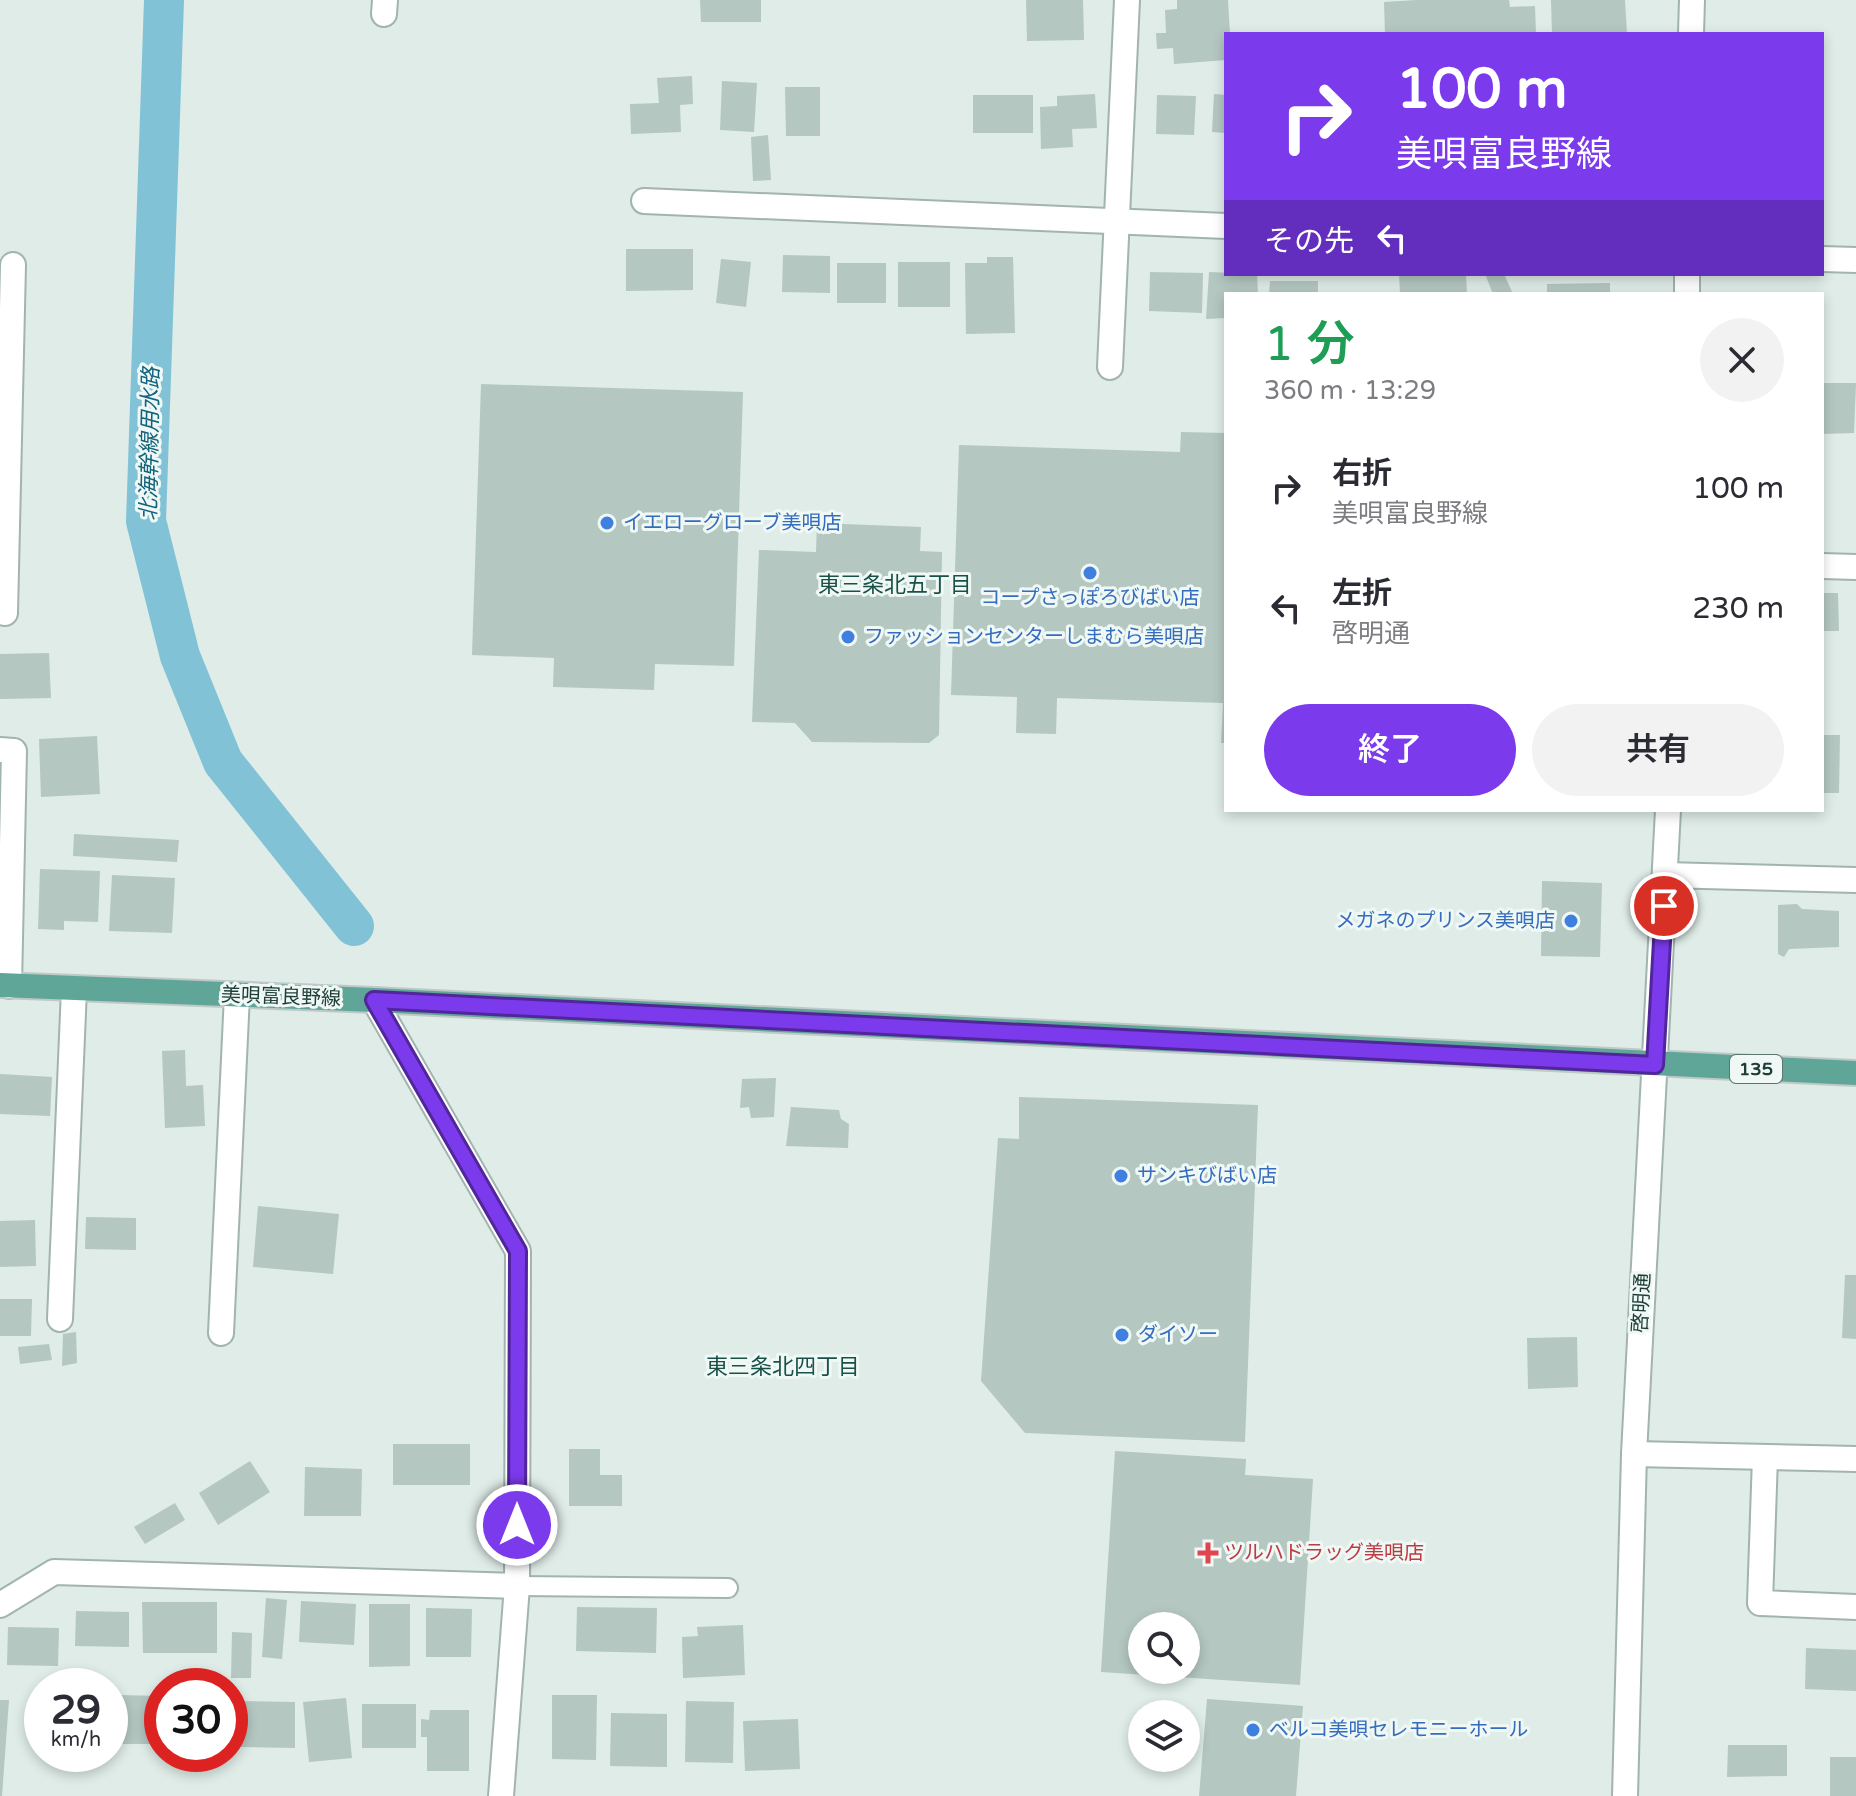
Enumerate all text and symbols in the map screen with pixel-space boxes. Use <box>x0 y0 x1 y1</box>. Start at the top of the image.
text: 100 m <box>1396 56 1567 123</box>
icon: right <box>1264 64 1368 168</box>
text: 美唄富良野線 <box>1396 133 1612 176</box>
icon: left <box>1370 216 1414 260</box>
text: その先 <box>1264 223 1354 260</box>
text: 1 分 <box>1264 316 1355 374</box>
button: close <box>1700 318 1784 402</box>
water label: 北海幹線用水路 <box>136 365 164 521</box>
text: 360 m · 13:29 <box>1264 375 1436 406</box>
text: 右折 <box>1332 455 1392 492</box>
icon: right <box>1264 466 1308 510</box>
text: 100 m <box>1692 470 1784 507</box>
text: 美唄富良野線 <box>1332 498 1488 529</box>
place label: イエローグローブ美唄店 <box>623 511 842 535</box>
marker: イエローグローブ美唄店 <box>598 514 616 532</box>
marker: コープさっぽろびばい店 <box>1081 564 1099 582</box>
district label: 東三条北五丁目 <box>818 572 972 598</box>
text: 左折 <box>1332 575 1392 612</box>
place label: コープさっぽろびばい店 <box>981 586 1199 610</box>
icon: left <box>1264 586 1308 630</box>
text: 230 m <box>1692 590 1784 627</box>
text: 啓明通 <box>1332 618 1410 649</box>
place label: ファッションセンターしまむら美唄店 <box>864 625 1204 649</box>
marker: ファッションセンターしまむら美唄店 <box>839 628 857 646</box>
button: 終了 <box>1264 704 1516 796</box>
button: 共有 <box>1532 704 1784 796</box>
pin <box>1630 872 1698 940</box>
icon: arrive <box>1642 884 1686 928</box>
place label: メガネのプリンス美唄店 <box>1335 909 1555 933</box>
marker: メガネのプリンス美唄店 <box>1562 912 1580 930</box>
street label: 美唄富良野線 <box>221 983 341 1011</box>
road number: 135 <box>1730 1055 1782 1083</box>
place label: サンキびばい店 <box>1137 1164 1277 1188</box>
marker: サンキびばい店 <box>1112 1167 1130 1185</box>
street label: 啓明通 <box>1628 1272 1656 1334</box>
place label: ダイソー <box>1138 1323 1218 1347</box>
marker: ダイソー <box>1113 1326 1131 1344</box>
district label: 東三条北四丁目 <box>706 1354 860 1380</box>
position arrow <box>475 1483 559 1567</box>
place label: ツルハドラッグ美唄店 <box>1224 1541 1424 1565</box>
marker: ツルハドラッグ美唄店 <box>1199 1544 1217 1562</box>
map controls <box>1128 1612 1200 1772</box>
button: search <box>1128 1612 1200 1684</box>
speed limit sign: 30 <box>144 1668 248 1772</box>
text: 29 <box>51 1686 101 1734</box>
button: layers <box>1128 1700 1200 1772</box>
place label: ベルコ美唄セレモニーホール <box>1269 1718 1529 1742</box>
marker: ベルコ美唄セレモニーホール <box>1244 1721 1262 1739</box>
text: km/h <box>51 1728 101 1752</box>

